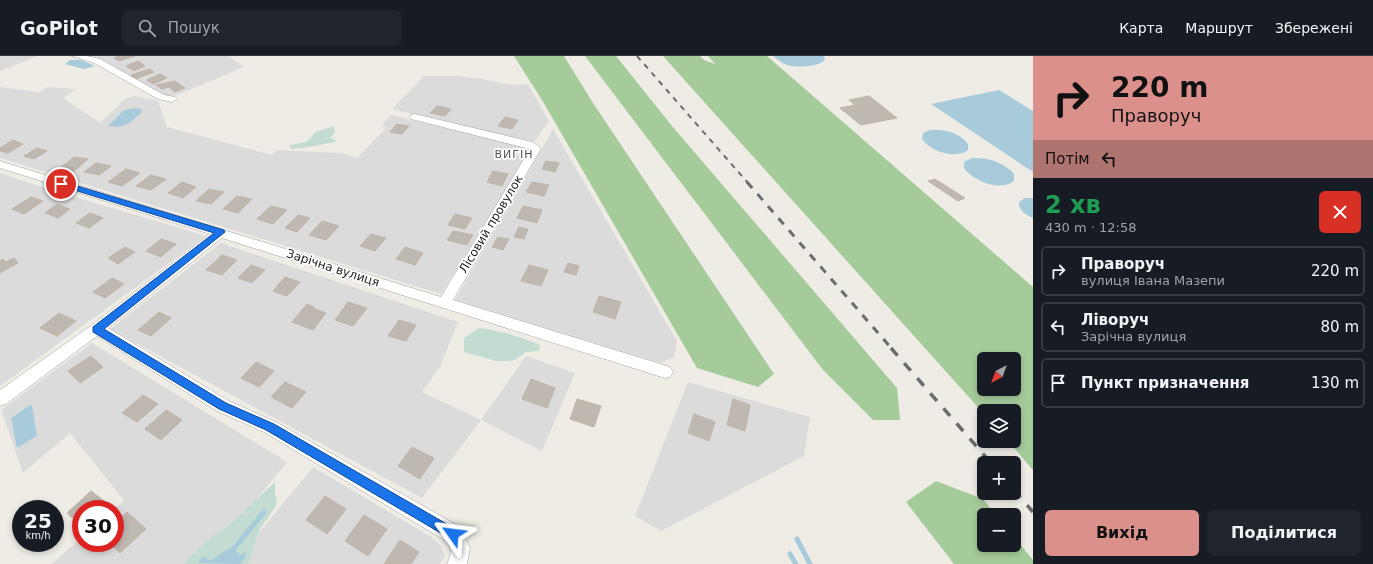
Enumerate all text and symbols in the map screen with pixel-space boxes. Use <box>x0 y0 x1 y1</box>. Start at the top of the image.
search box <box>122 10 402 46</box>
text: GoPilot <box>20 17 98 39</box>
icon: search <box>136 17 158 39</box>
text: Пошук <box>168 19 220 37</box>
text: Карта <box>1119 20 1163 36</box>
text: Маршрут <box>1185 20 1253 36</box>
text: Збережені <box>1275 20 1353 36</box>
text: 220 m <box>1111 71 1208 104</box>
icon: right <box>1045 72 1097 124</box>
text: Праворуч <box>1111 105 1201 126</box>
district label: ВИГІН <box>495 148 534 161</box>
icon: left <box>1098 148 1120 170</box>
text: Потім <box>1045 150 1090 168</box>
pin <box>44 167 78 201</box>
street label: Лісовий провулок <box>456 172 526 276</box>
icon: arrive <box>50 173 72 195</box>
text: 2 хв <box>1045 191 1101 219</box>
button: close <box>1319 191 1361 233</box>
text: 430 m · 12:58 <box>1045 220 1136 235</box>
street label: Зарічна вулиця <box>285 246 381 290</box>
text: Праворуч <box>1081 255 1165 273</box>
icon: right <box>1047 260 1069 282</box>
text: 220 m <box>1311 262 1359 280</box>
text: вулиця Івана Мазепи <box>1081 273 1225 288</box>
text: Ліворуч <box>1081 311 1149 329</box>
icon: left <box>1047 316 1069 338</box>
text: 80 m <box>1321 318 1359 336</box>
text: Зарічна вулиця <box>1081 329 1186 344</box>
north arrow <box>977 352 1021 396</box>
map controls <box>977 352 1021 552</box>
icon: arrive <box>1047 372 1069 394</box>
text: Пункт призначення <box>1081 374 1249 392</box>
text: 130 m <box>1311 374 1359 392</box>
button: layers <box>977 404 1021 448</box>
button: + <box>977 456 1021 500</box>
speed limit sign: 30 <box>72 500 124 552</box>
button: − <box>977 508 1021 552</box>
text: 25 <box>24 509 52 533</box>
button: Вихід <box>1045 510 1199 556</box>
button: Поділитися <box>1207 510 1361 556</box>
position arrow <box>432 513 474 555</box>
text: km/h <box>25 530 51 541</box>

